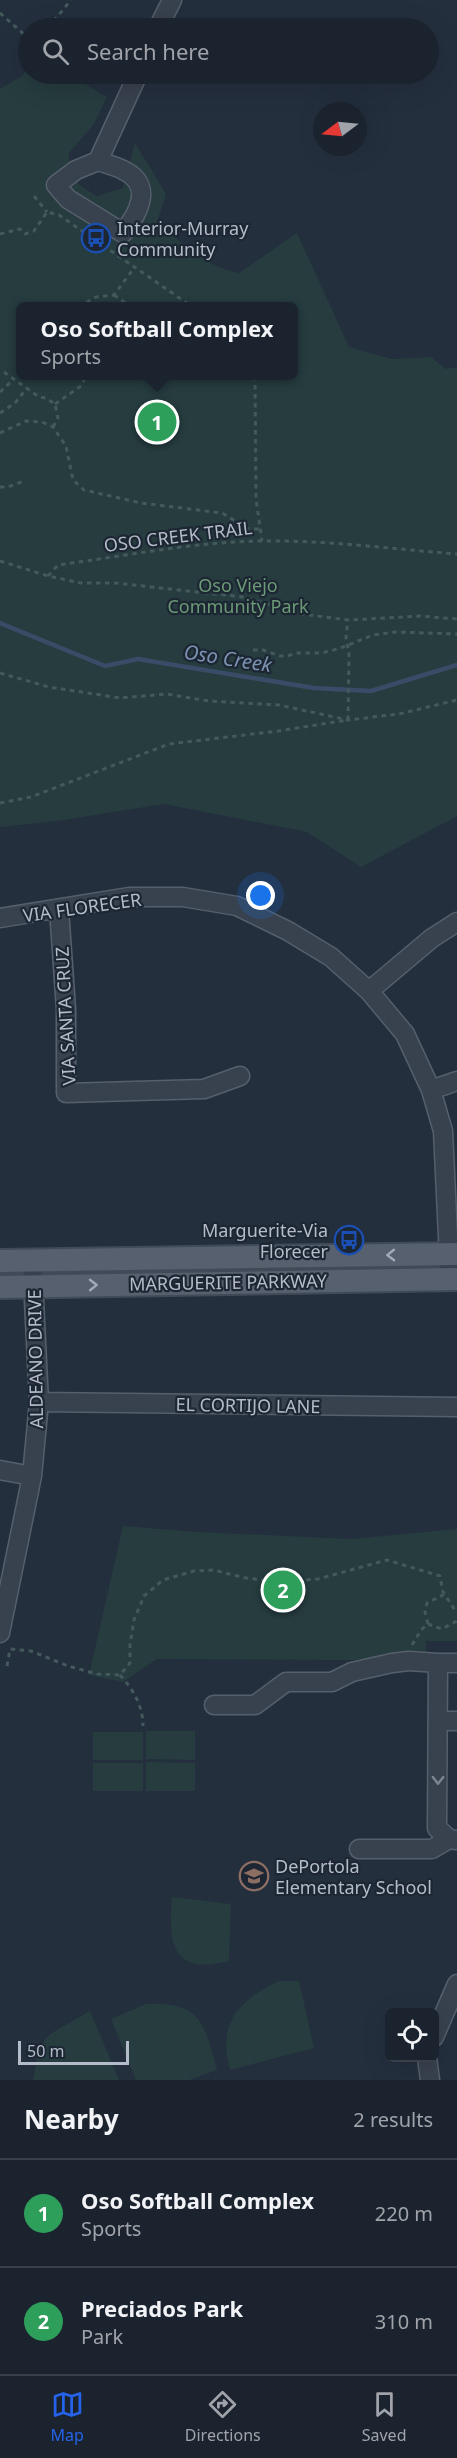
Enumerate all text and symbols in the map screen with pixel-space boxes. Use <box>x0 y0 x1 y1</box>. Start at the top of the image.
search box <box>18 18 439 84</box>
icon: search <box>39 35 72 68</box>
text: Search here <box>87 36 209 66</box>
north arrow <box>313 102 367 156</box>
place label: Interior-Murray Community <box>117 216 249 261</box>
bus stop icon: Interior-Murray Community <box>80 222 112 254</box>
popup <box>16 302 298 380</box>
text: Oso Softball Complex <box>41 313 273 343</box>
text: Sports <box>41 343 101 370</box>
pin: 1 <box>138 400 176 444</box>
street label: OSO CREEK TRAIL <box>102 515 254 557</box>
park label: Oso Viejo Community Park <box>167 573 309 618</box>
water label: Oso Creek <box>182 638 275 678</box>
your location <box>246 881 275 910</box>
street label: VIA FLORECER <box>21 887 143 927</box>
street label: VIA SANTA CRUZ <box>49 946 81 1086</box>
place label: Marguerite-Via Florecer <box>202 1218 329 1263</box>
bus stop icon: Marguerite-Via Florecer <box>333 1224 365 1256</box>
one-way arrow <box>386 1249 395 1261</box>
street label: MARGUERITE PARKWAY <box>129 1268 328 1296</box>
one-way arrow <box>88 1279 97 1291</box>
street label: ALDEANO DRIVE <box>22 1289 48 1429</box>
street label: EL CORTIJO LANE <box>175 1392 321 1418</box>
pin: 2 <box>264 1568 302 1612</box>
one-way arrow <box>432 1775 444 1784</box>
place label: DePortola Elementary School <box>275 1854 432 1899</box>
school or university icon: DePortola Elementary School <box>238 1860 270 1892</box>
map controls <box>385 2008 439 2062</box>
button: locate <box>385 2008 439 2062</box>
scale bar <box>18 2038 129 2066</box>
text: 50 m <box>27 2040 64 2062</box>
text: Nearby <box>24 2101 119 2137</box>
text: 2 results <box>353 2106 433 2133</box>
text: Oso Softball Complex <box>81 2185 314 2215</box>
text: 1 <box>38 2200 49 2227</box>
text: 220 m <box>375 2200 433 2227</box>
text: Sports <box>81 2215 141 2242</box>
text: Preciados Park <box>81 2293 243 2323</box>
text: 2 <box>38 2308 49 2335</box>
text: 310 m <box>375 2308 433 2335</box>
text: Park <box>81 2323 123 2350</box>
tab: Map <box>50 2388 84 2446</box>
tab: Directions <box>185 2388 261 2446</box>
tab: Saved <box>362 2388 406 2446</box>

